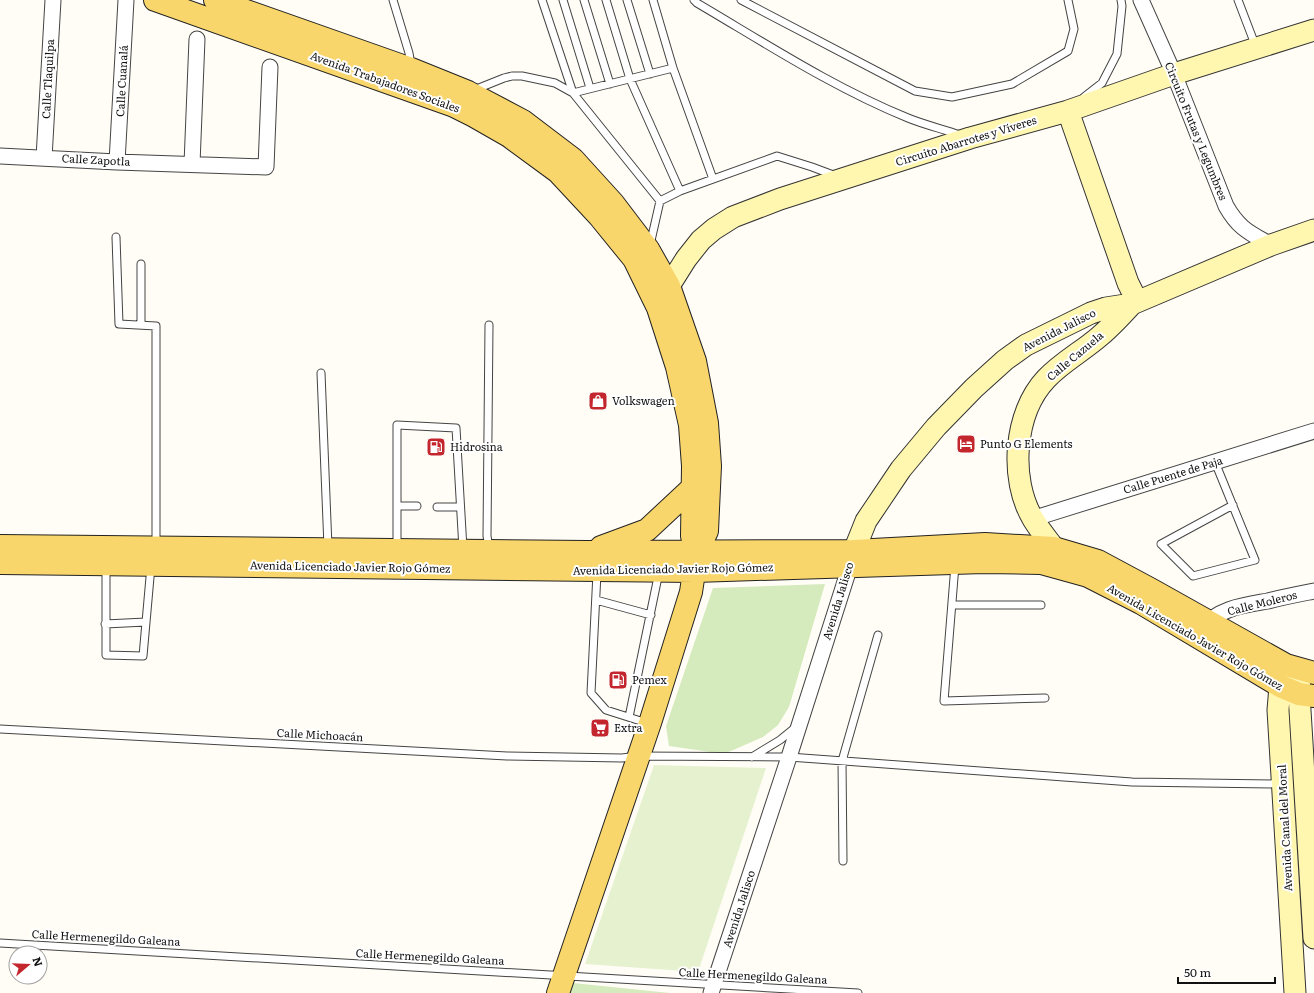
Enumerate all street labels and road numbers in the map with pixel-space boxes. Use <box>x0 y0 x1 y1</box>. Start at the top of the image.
street label: Calle Tlaquilpa <box>37 39 57 119</box>
street label: Calle Cuanalá <box>111 45 131 117</box>
street label: Avenida Trabajadores Sociales <box>308 47 462 116</box>
street label: Circuito Frutas y Legumbres <box>1162 59 1232 202</box>
street label: Circuito Abarrotes y Víveres <box>893 111 1038 169</box>
street label: Calle Zapotla <box>61 149 131 169</box>
street label: Avenida Jalisco <box>1019 304 1098 355</box>
street label: Calle Cazuela <box>1043 327 1106 384</box>
street label: Calle Puente de Paja <box>1121 451 1224 497</box>
street label: Avenida Licenciado Javier Rojo Gómez <box>250 556 451 576</box>
street label: Avenida Licenciado Javier Rojo Gómez <box>573 558 774 578</box>
street label: Avenida Jalisco <box>818 560 856 642</box>
street label: Avenida Licenciado Javier Rojo Gómez <box>1105 579 1287 694</box>
street label: Calle Moleros <box>1225 586 1298 618</box>
street label: Calle Michoacán <box>276 724 364 744</box>
street label: Avenida Canal del Moral <box>1273 764 1295 892</box>
street label: Avenida Jalisco <box>718 868 758 949</box>
street label: Calle Hermenegildo Galeana <box>31 925 181 949</box>
street label: Calle Hermenegildo Galeana <box>355 944 505 968</box>
street label: Calle Hermenegildo Galeana <box>678 963 828 987</box>

